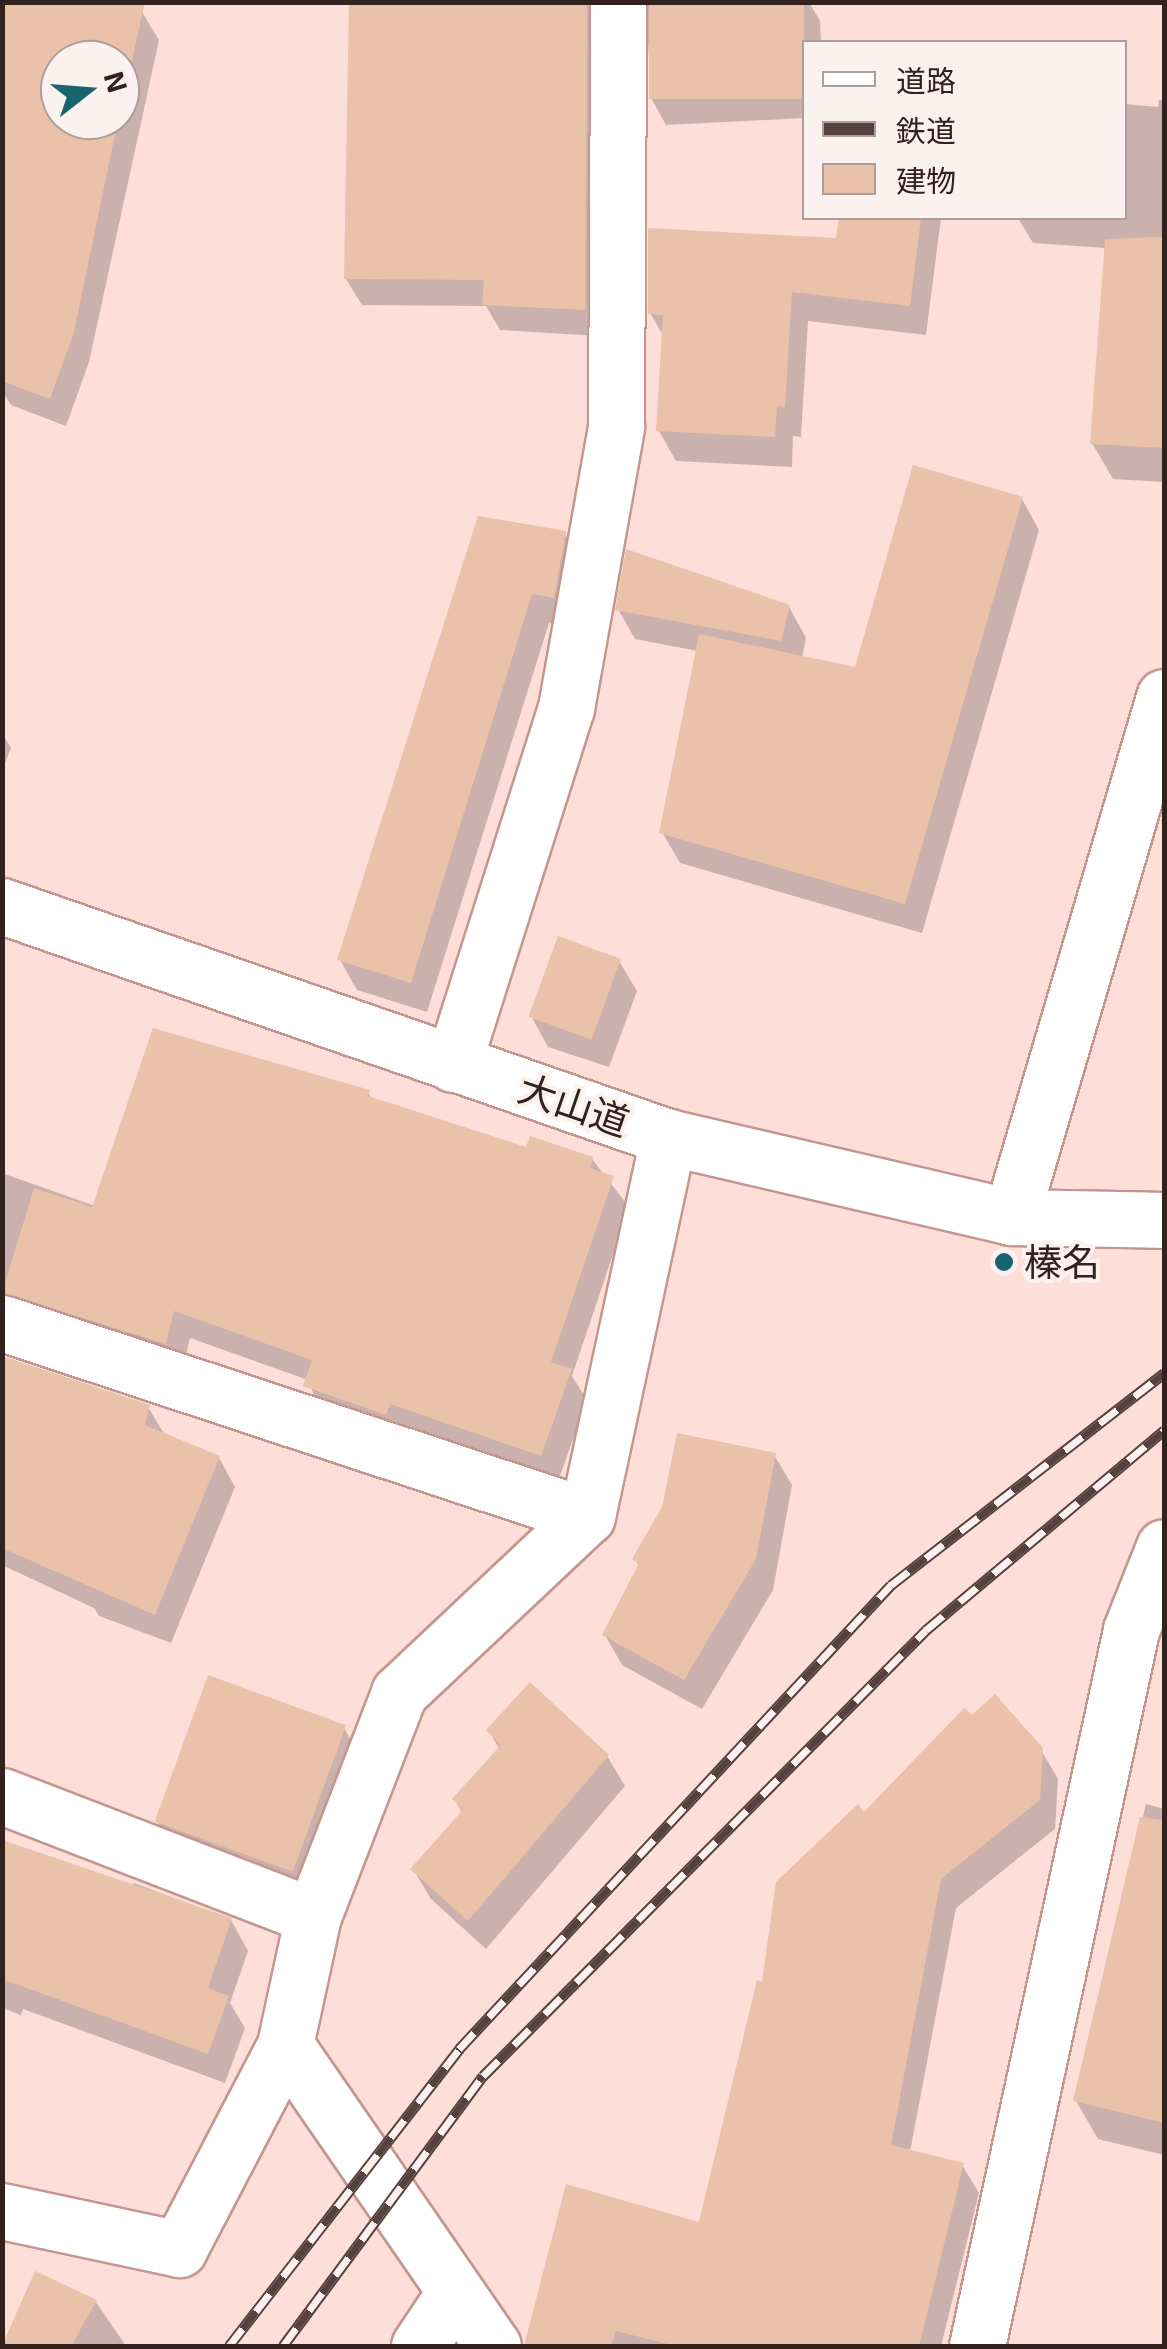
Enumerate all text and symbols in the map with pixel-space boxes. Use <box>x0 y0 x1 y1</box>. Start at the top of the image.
north arrow <box>40 40 140 140</box>
legend <box>802 40 1127 220</box>
text: 道路 <box>896 62 956 98</box>
text: N <box>98 67 136 96</box>
text: 鉄道 <box>896 112 956 148</box>
text: 建物 <box>896 162 956 198</box>
street label: 大山道 <box>513 1065 635 1145</box>
place label: 榛名 <box>1024 1239 1100 1285</box>
marker: 榛名 <box>993 1251 1015 1273</box>

